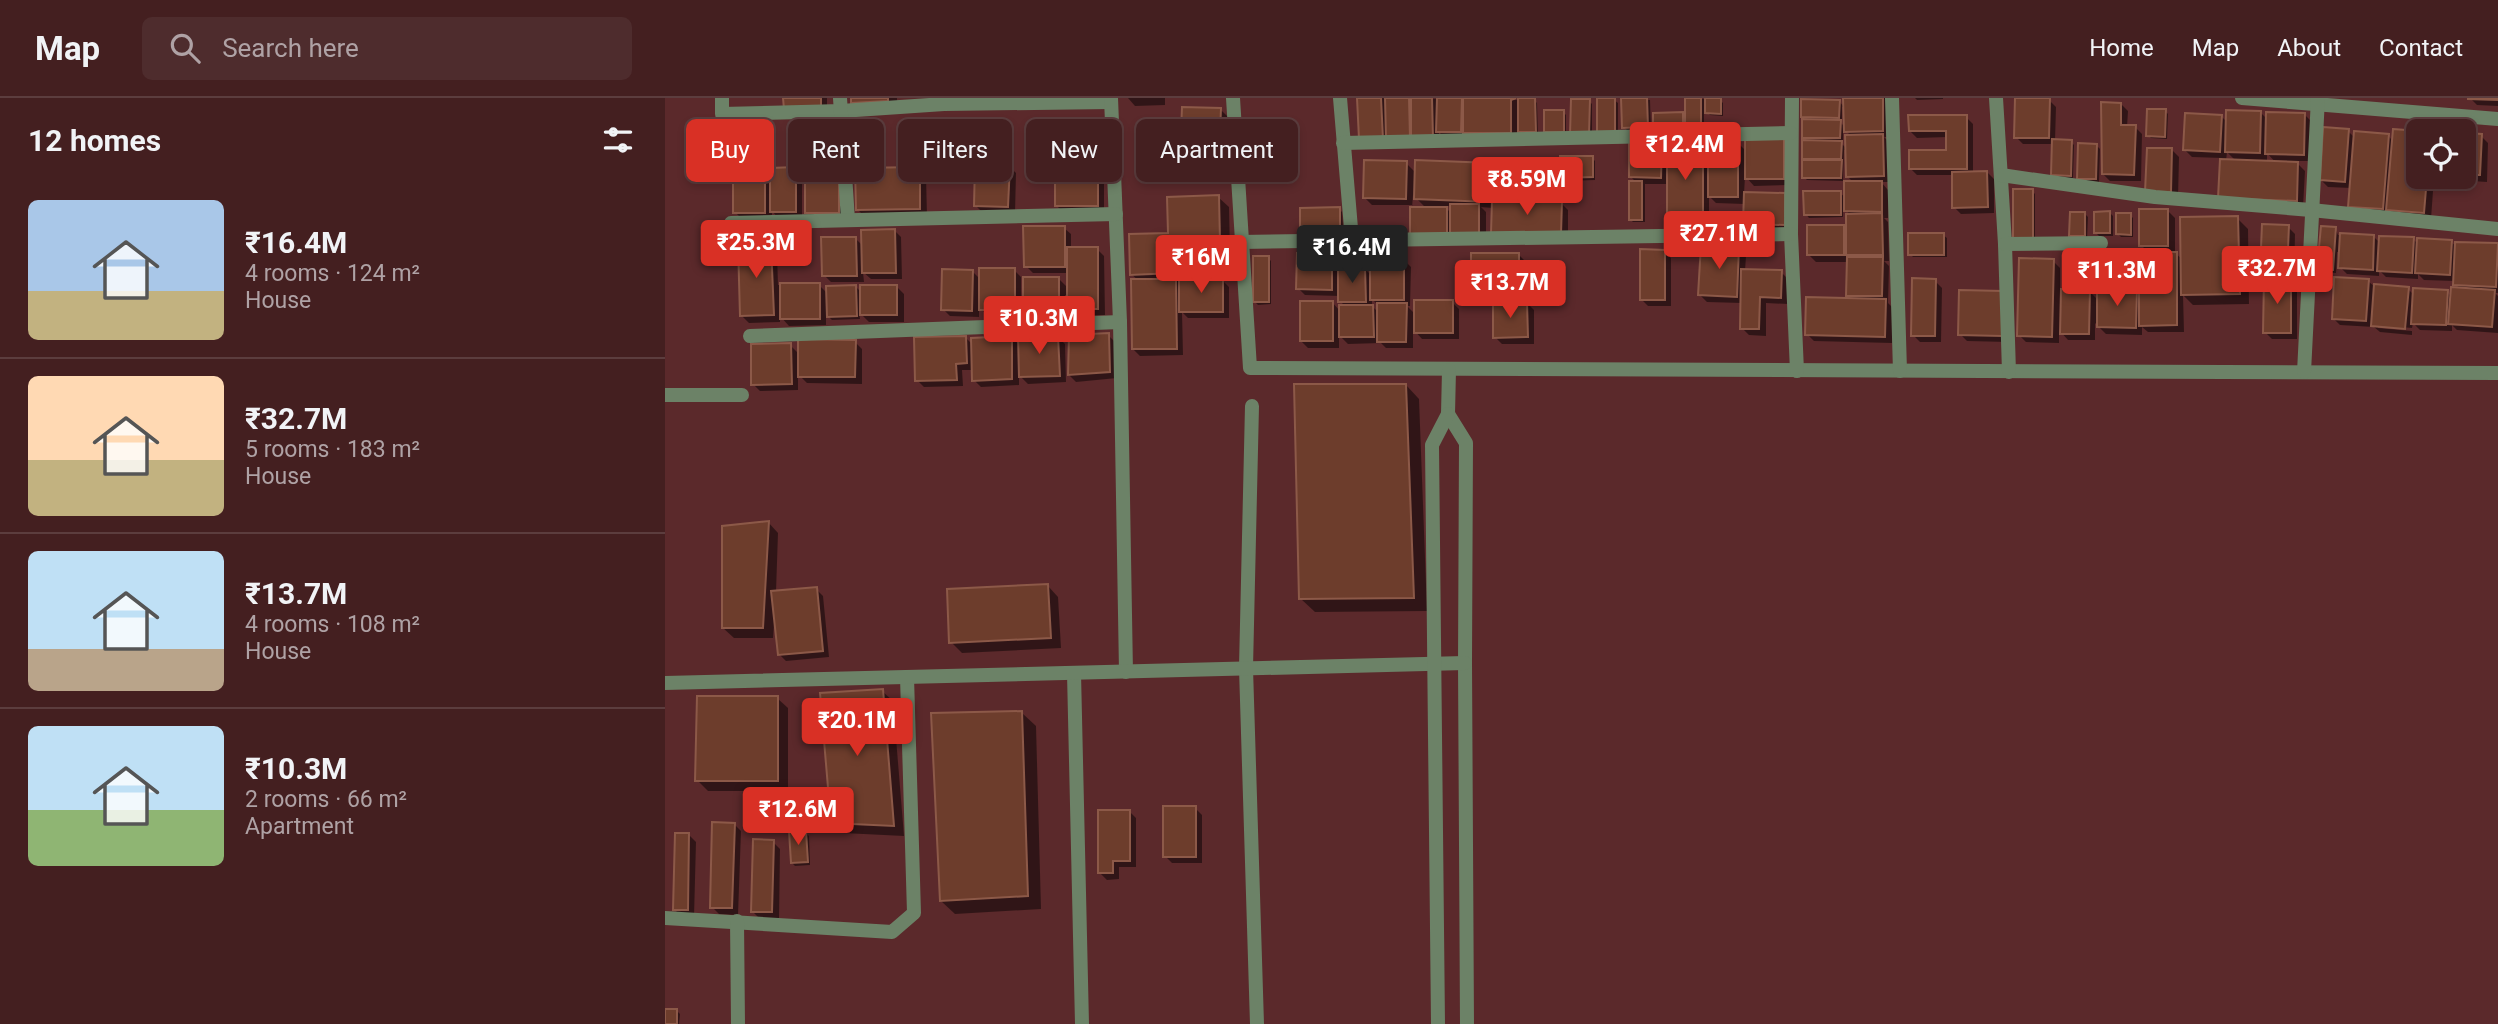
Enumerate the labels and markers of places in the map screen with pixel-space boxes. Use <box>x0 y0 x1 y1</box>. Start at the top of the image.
pin: ₹12.4M <box>1628 122 1742 182</box>
pin: ₹8.59M <box>1470 158 1584 217</box>
pin: ₹27.1M <box>1662 212 1776 271</box>
pin: ₹25.3M <box>699 220 813 280</box>
pin: ₹16.4M <box>1295 226 1409 285</box>
pin: ₹16M <box>1160 236 1242 295</box>
pin: ₹32.7M <box>2220 246 2334 306</box>
pin: ₹11.3M <box>2060 248 2174 308</box>
pin: ₹13.7M <box>1453 260 1567 320</box>
pin: ₹10.3M <box>982 296 1096 356</box>
pin: ₹20.1M <box>800 698 914 758</box>
pin: ₹12.6M <box>741 788 855 847</box>

